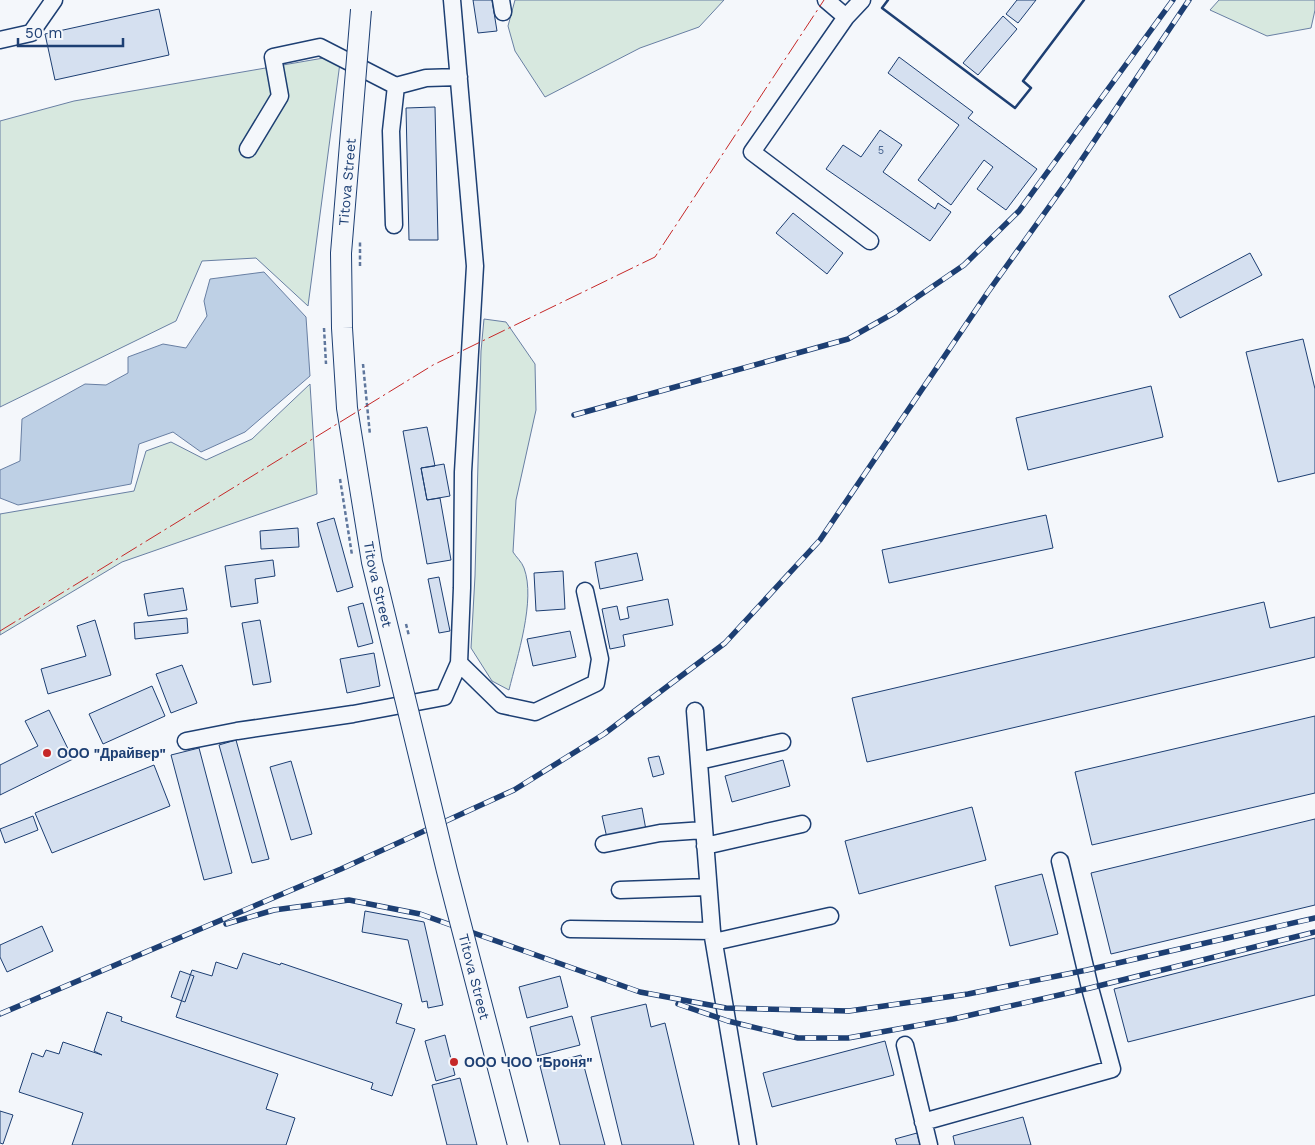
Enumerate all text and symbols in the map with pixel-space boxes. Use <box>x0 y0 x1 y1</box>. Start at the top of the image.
scale bar <box>18 15 122 47</box>
text: 50 m <box>25 24 62 42</box>
street label: Titova Street <box>335 137 359 226</box>
house number: 5 <box>878 144 884 157</box>
street label: Titova Street <box>361 540 396 629</box>
place label: ООО "Драйвер" <box>57 745 166 761</box>
marker: ООО "Драйвер" <box>41 747 53 759</box>
street label: Titova Street <box>456 932 493 1021</box>
place label: ООО ЧОО "Броня" <box>464 1054 593 1070</box>
marker: ООО ЧОО "Броня" <box>448 1056 460 1068</box>

